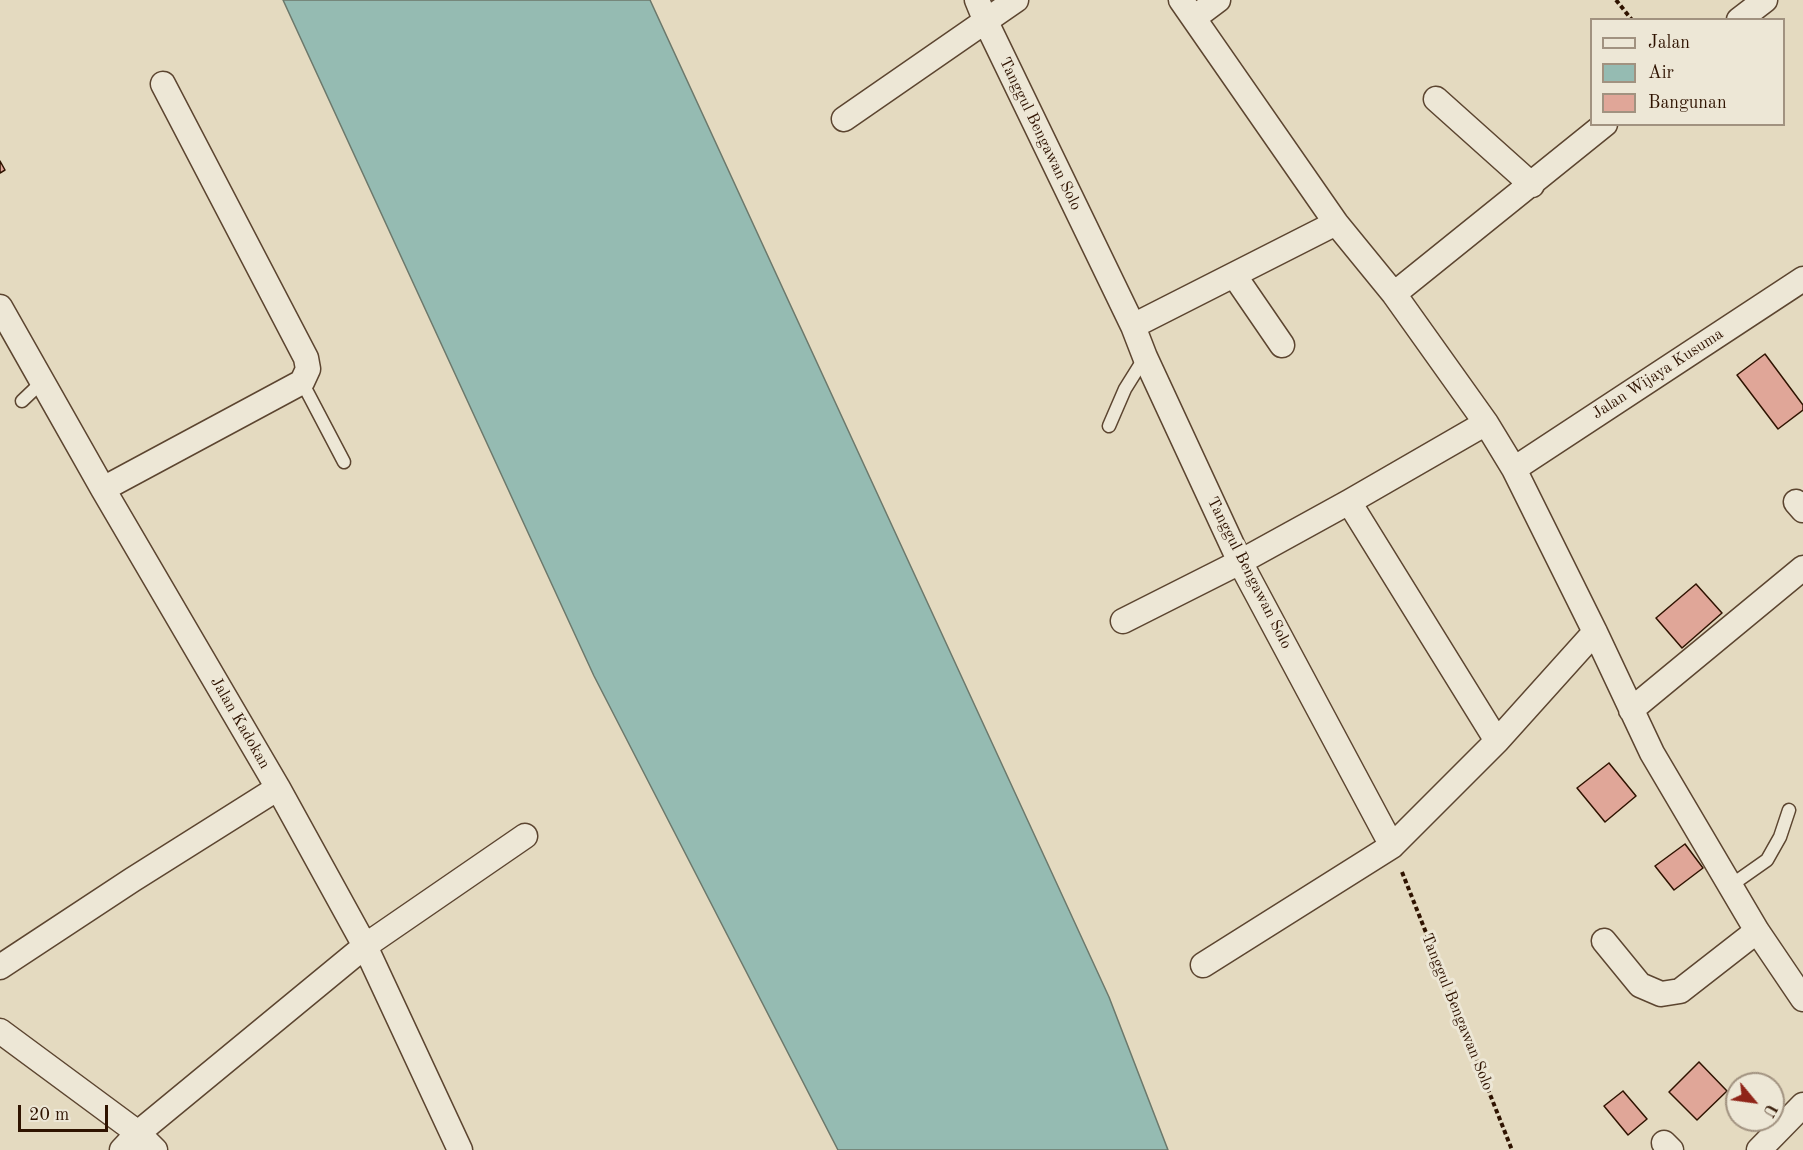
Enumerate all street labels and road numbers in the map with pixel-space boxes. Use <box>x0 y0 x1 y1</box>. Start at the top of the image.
street label: Tanggul Bengawan Solo <box>995 54 1085 214</box>
street label: Jalan Wijaya Kusuma <box>1589 324 1727 424</box>
street label: Tanggul Bengawan Solo <box>1202 494 1296 652</box>
street label: Jalan Kadokan <box>206 674 274 772</box>
street label: Tanggul Bengawan Solo <box>1417 931 1497 1093</box>

